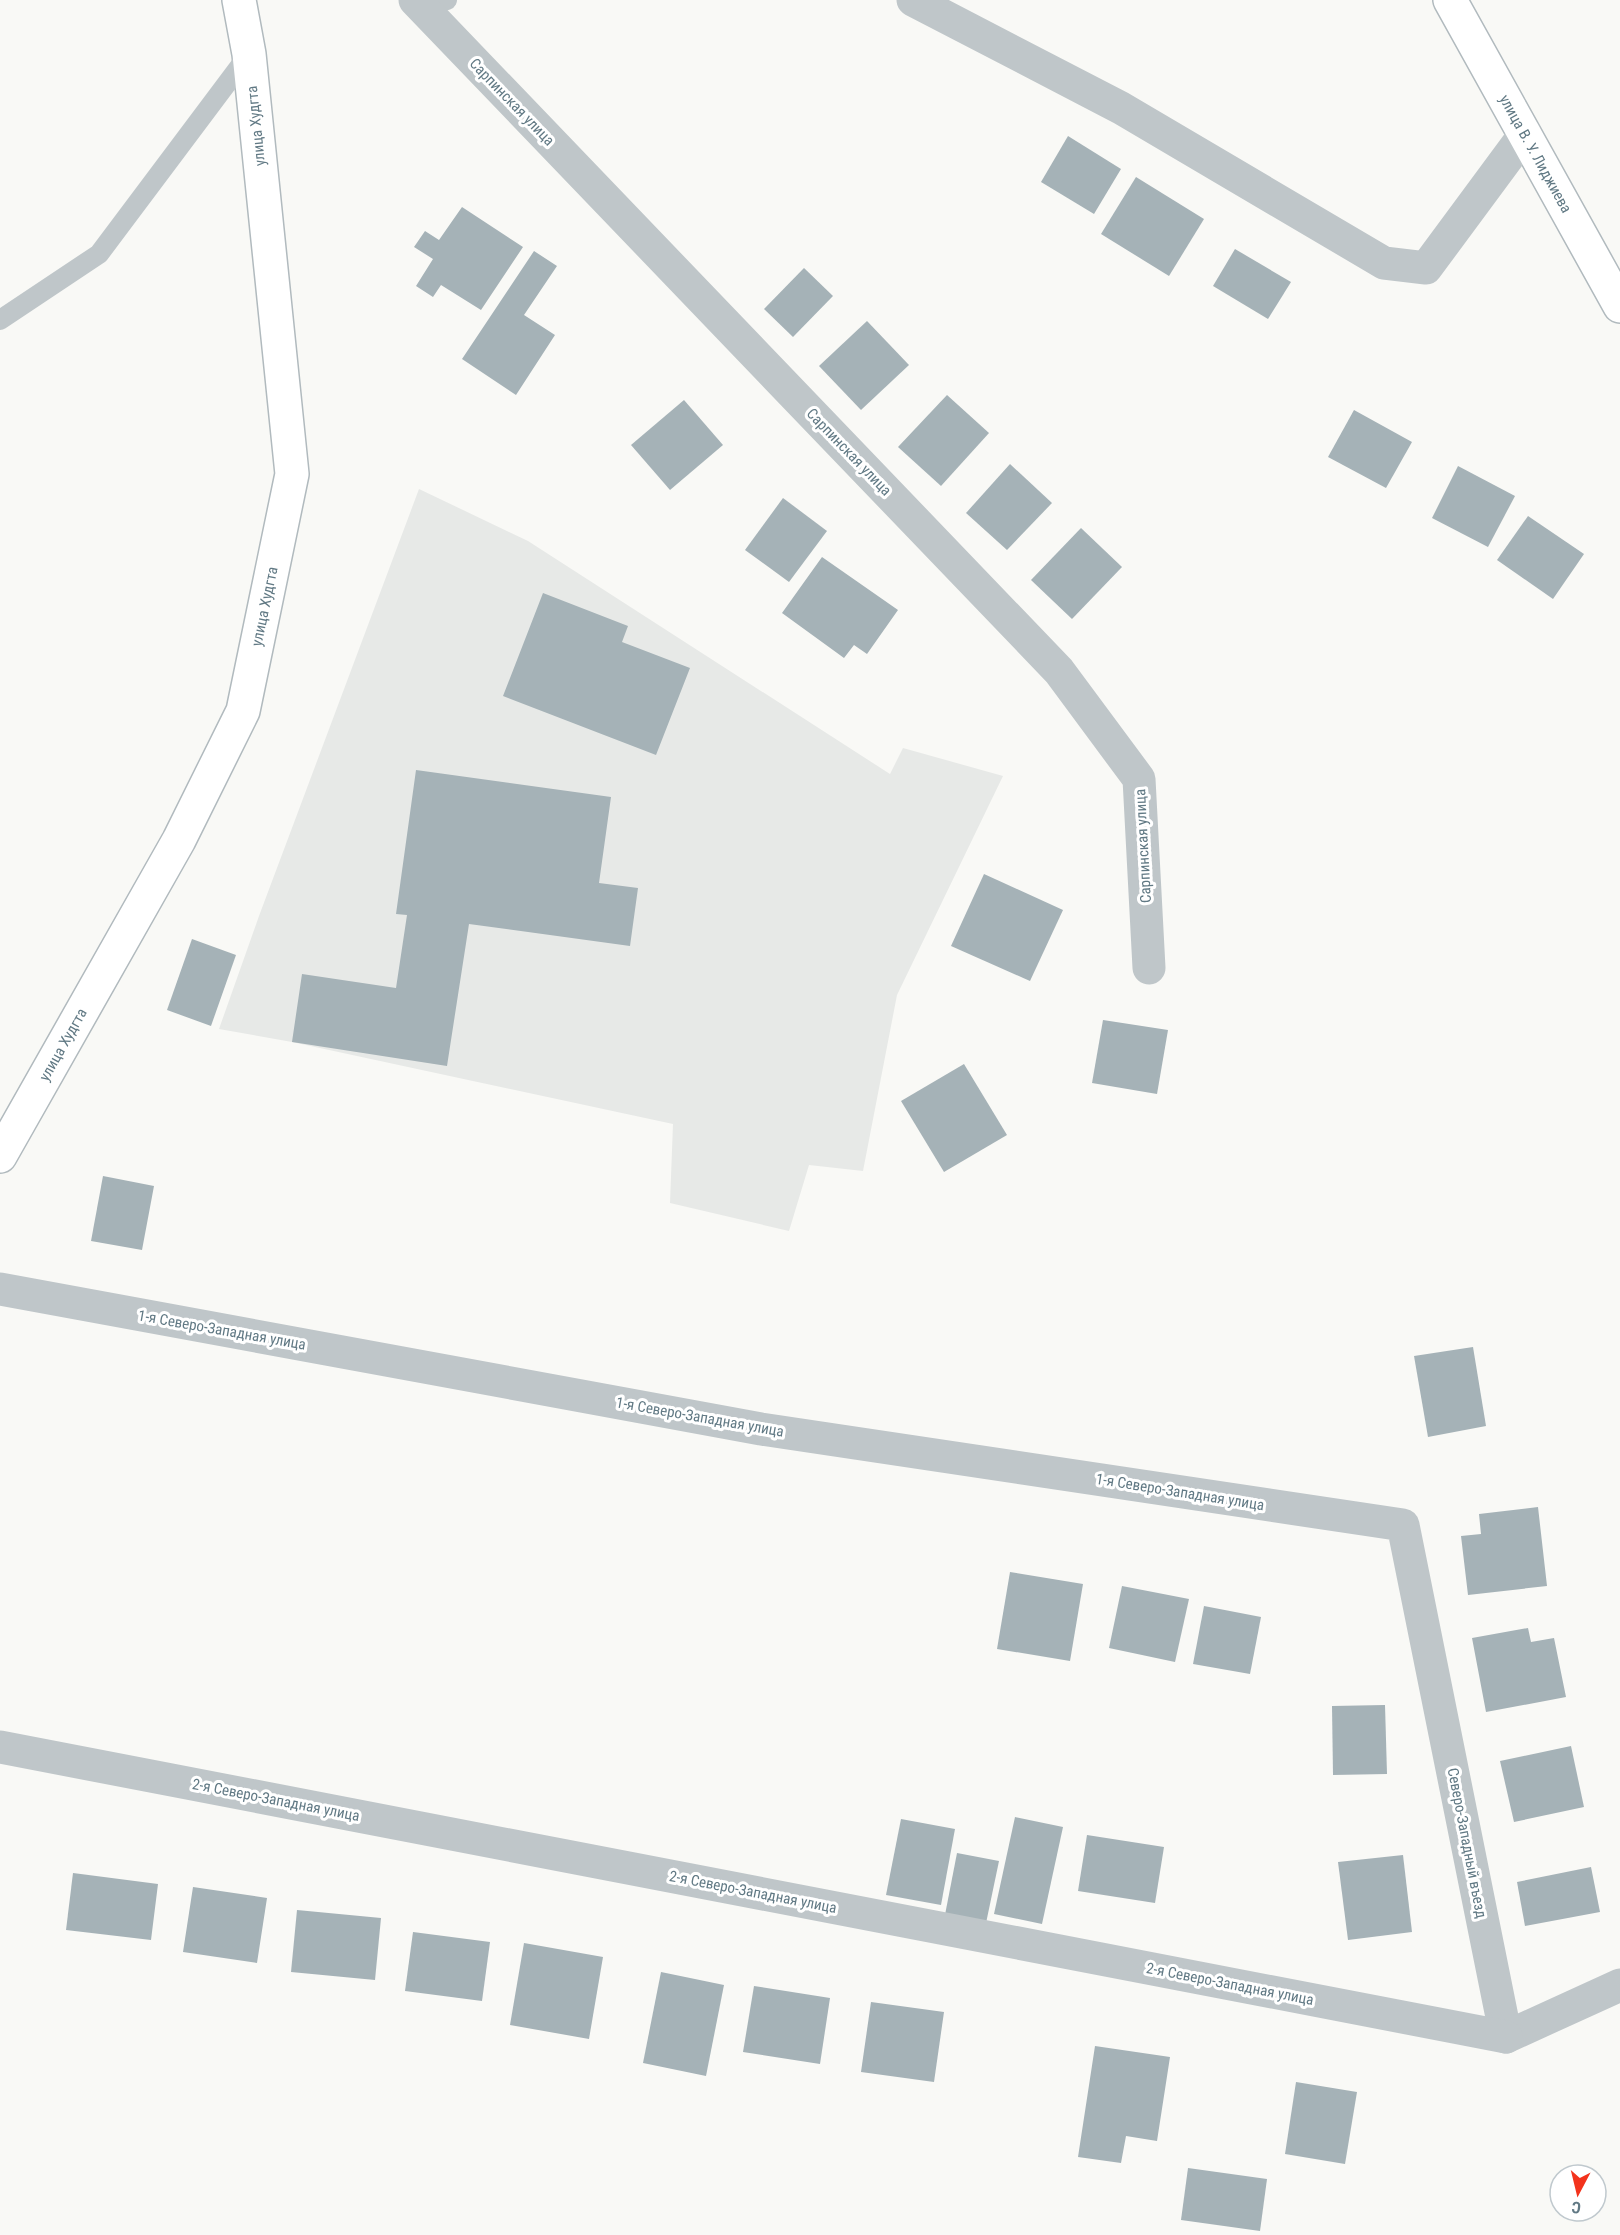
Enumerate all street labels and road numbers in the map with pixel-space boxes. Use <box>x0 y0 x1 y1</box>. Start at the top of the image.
street label: Сарпинская улица <box>466 55 558 149</box>
street label: улица Худгта <box>243 85 269 167</box>
street label: улица В. У. Лиджиева <box>1495 92 1575 216</box>
street label: Сарпинская улица <box>803 405 895 499</box>
street label: улица Худгта <box>248 565 282 648</box>
street label: Сарпинская улица <box>1131 788 1155 904</box>
street label: улица Худгта <box>35 1005 91 1084</box>
street label: 1-я Северо-Западная улица <box>137 1306 307 1354</box>
street label: 1-я Северо-Западная улица <box>615 1393 785 1441</box>
street label: 1-я Северо-Западная улица <box>1095 1470 1265 1514</box>
street label: Северо-Западный въезд <box>1444 1766 1490 1920</box>
street label: 2-я Северо-Западная улица <box>191 1775 361 1825</box>
street label: 2-я Северо-Западная улица <box>668 1867 838 1917</box>
street label: 2-я Северо-Западная улица <box>1145 1959 1315 2009</box>

